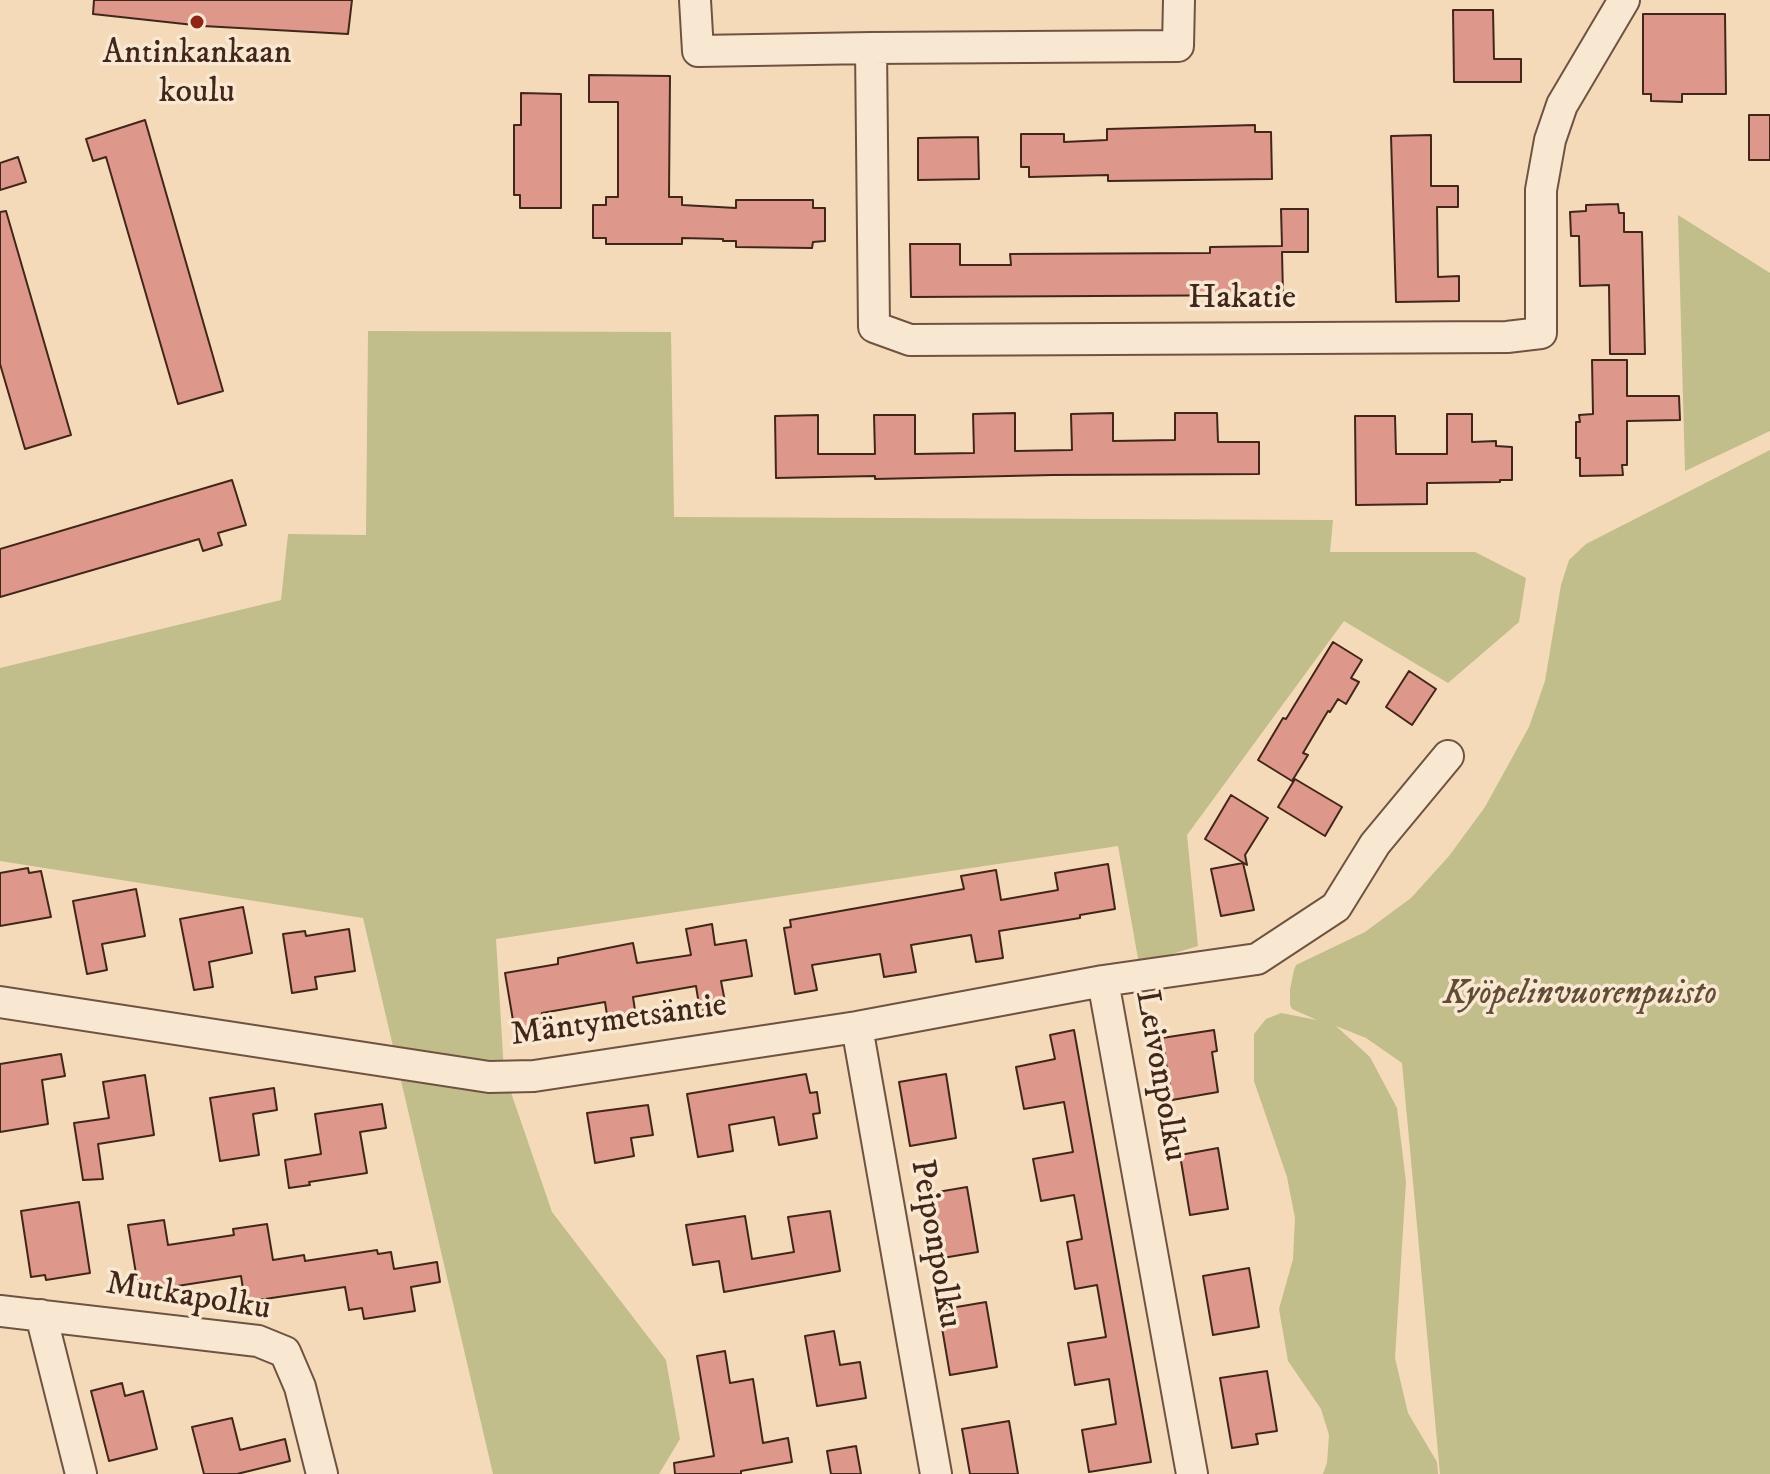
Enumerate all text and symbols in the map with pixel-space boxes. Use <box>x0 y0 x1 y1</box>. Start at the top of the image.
marker: Antinkankaan koulu <box>188 13 206 31</box>
place label: Antinkankaan koulu <box>102 35 292 114</box>
street label: Hakatie <box>1188 280 1296 320</box>
park label: Kyöpelinvuorenpuisto <box>1443 976 1717 1016</box>
street label: Mäntymetsäntie <box>508 987 730 1057</box>
street label: Leivonpolku <box>1124 987 1194 1165</box>
street label: Peiponpolku <box>899 1157 969 1331</box>
street label: Mutkapolku <box>103 1265 273 1331</box>

